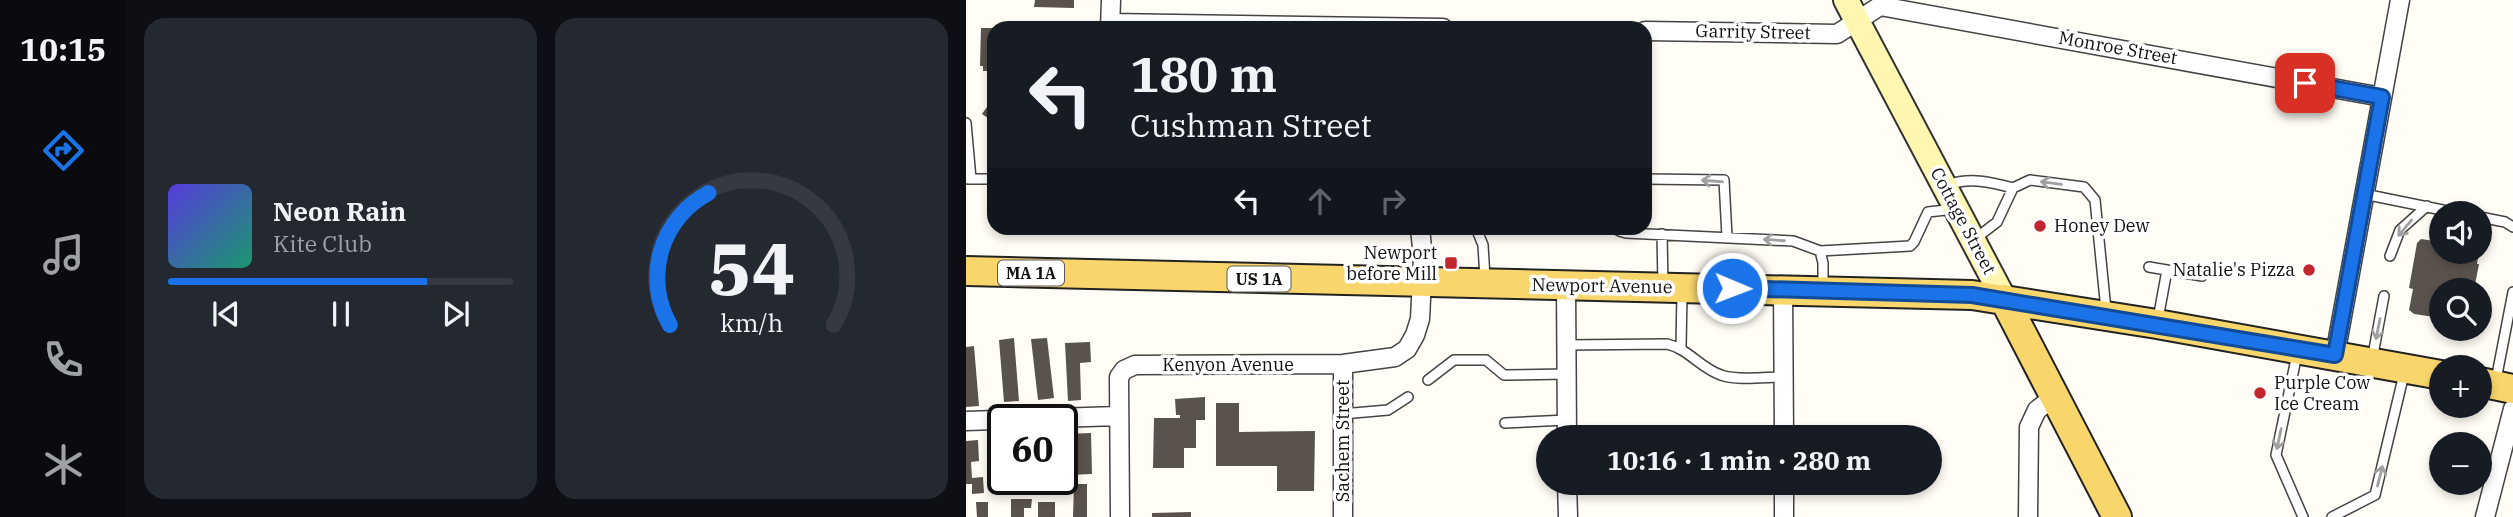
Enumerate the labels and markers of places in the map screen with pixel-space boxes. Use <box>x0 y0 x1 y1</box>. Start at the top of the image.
pin <box>2275 53 2335 113</box>
place label: Honey Dew <box>2054 214 2150 237</box>
marker: Honey Dew <box>2032 218 2048 234</box>
place label: Newport before Mill <box>1346 241 1437 285</box>
marker: Newport before Mill <box>1443 255 1459 271</box>
place label: Natalie's Pizza <box>2173 258 2295 281</box>
marker: Natalie's Pizza <box>2301 262 2317 278</box>
place label: Purple Cow Ice Cream <box>2274 371 2370 415</box>
marker: Purple Cow Ice Cream <box>2252 385 2268 401</box>

